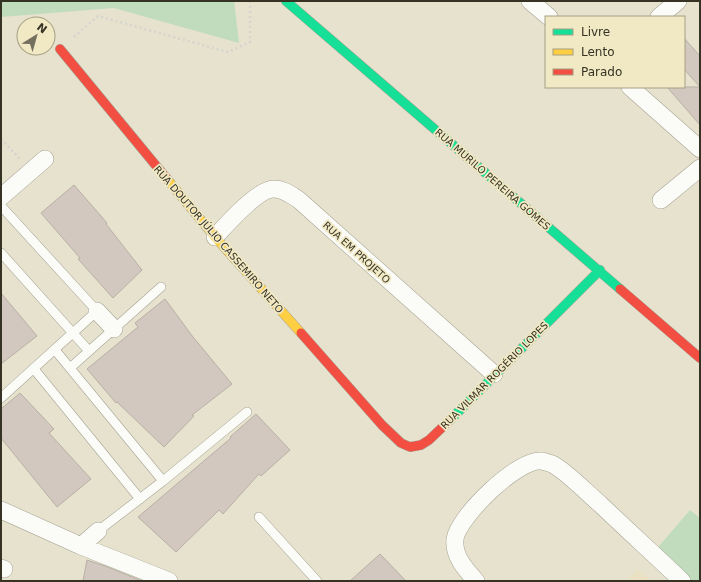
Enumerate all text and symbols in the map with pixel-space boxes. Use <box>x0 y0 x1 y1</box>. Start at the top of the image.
north arrow <box>16 16 56 56</box>
legend <box>545 16 685 88</box>
text: N <box>34 20 49 36</box>
text: Livre <box>581 25 610 39</box>
text: Lento <box>581 45 615 59</box>
text: Parado <box>581 65 622 79</box>
street label: RUA MURILO PEREIRA GOMES <box>433 127 552 232</box>
street label: RUA DOUTOR JÚLIO CASSEMIRO NETO <box>152 163 286 315</box>
street label: RUA EM PROJETO <box>321 219 393 285</box>
street label: RUA VILMAR ROGÉRIO LOPES <box>438 319 550 431</box>

